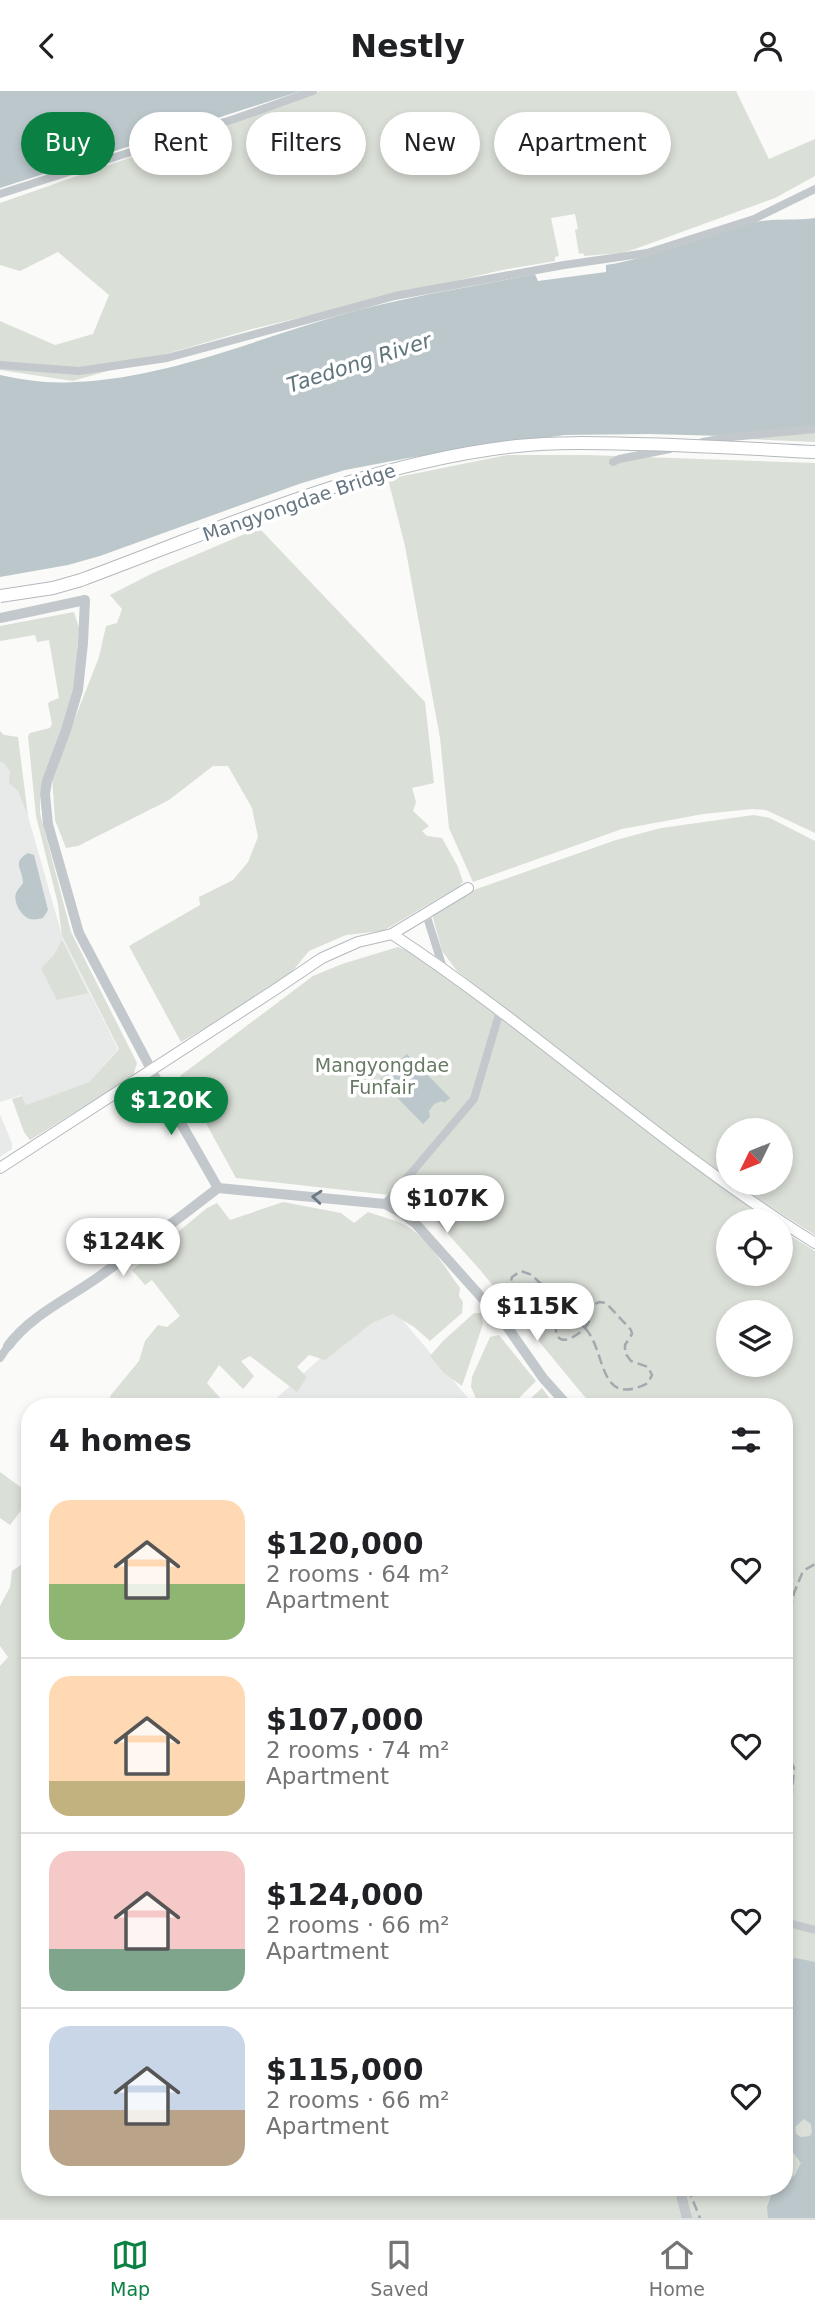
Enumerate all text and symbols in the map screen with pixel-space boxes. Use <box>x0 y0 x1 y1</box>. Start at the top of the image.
icon: back <box>28 27 66 65</box>
text: Nestly <box>350 27 465 65</box>
icon: person <box>749 27 787 65</box>
chip: Buy <box>21 112 115 175</box>
chip: Rent <box>129 112 232 175</box>
chip: Filters <box>246 112 366 175</box>
chip: New <box>380 112 480 175</box>
chip: Apartment <box>494 112 671 175</box>
water label: Taedong River <box>284 328 435 398</box>
street label: Mangyongdae Bridge <box>200 459 398 545</box>
park label: Mangyongdae Funfair <box>315 1054 449 1098</box>
pin: $120K <box>122 1077 220 1137</box>
text: $120K <box>130 1087 212 1113</box>
north arrow <box>716 1118 793 1195</box>
map controls <box>716 1118 793 1377</box>
pin: $107K <box>398 1175 496 1235</box>
text: $107K <box>406 1185 488 1211</box>
one-way arrow <box>311 1190 322 1205</box>
button: locate <box>716 1209 793 1286</box>
pin: $124K <box>74 1219 172 1278</box>
text: $124K <box>82 1228 164 1254</box>
pin: $115K <box>488 1283 586 1343</box>
text: $115K <box>496 1293 578 1319</box>
button: layers <box>716 1300 793 1377</box>
icon: filters <box>727 1421 765 1459</box>
text: 4 homes <box>49 1423 192 1458</box>
text: $120,000 <box>266 1526 424 1561</box>
icon: home <box>105 1528 189 1612</box>
icon: heart <box>727 1551 765 1589</box>
text: 2 rooms · 64 m² <box>266 1561 450 1587</box>
text: Apartment <box>266 1587 389 1613</box>
text: $107,000 <box>266 1702 424 1737</box>
icon: home <box>105 1704 189 1788</box>
icon: heart <box>727 1727 765 1765</box>
text: 2 rooms · 74 m² <box>266 1737 450 1763</box>
text: Apartment <box>266 1763 389 1789</box>
text: $124,000 <box>266 1877 424 1912</box>
icon: home <box>105 1879 189 1963</box>
icon: heart <box>727 1902 765 1940</box>
text: 2 rooms · 66 m² <box>266 1912 450 1938</box>
text: Apartment <box>266 1938 389 1964</box>
text: $115,000 <box>266 2052 424 2087</box>
icon: home <box>105 2054 189 2138</box>
icon: heart <box>727 2077 765 2115</box>
text: 2 rooms · 66 m² <box>266 2087 450 2113</box>
text: Apartment <box>266 2113 389 2139</box>
tab: Map <box>110 2236 150 2300</box>
tab: Saved <box>370 2236 429 2300</box>
tab: Home <box>649 2236 705 2300</box>

